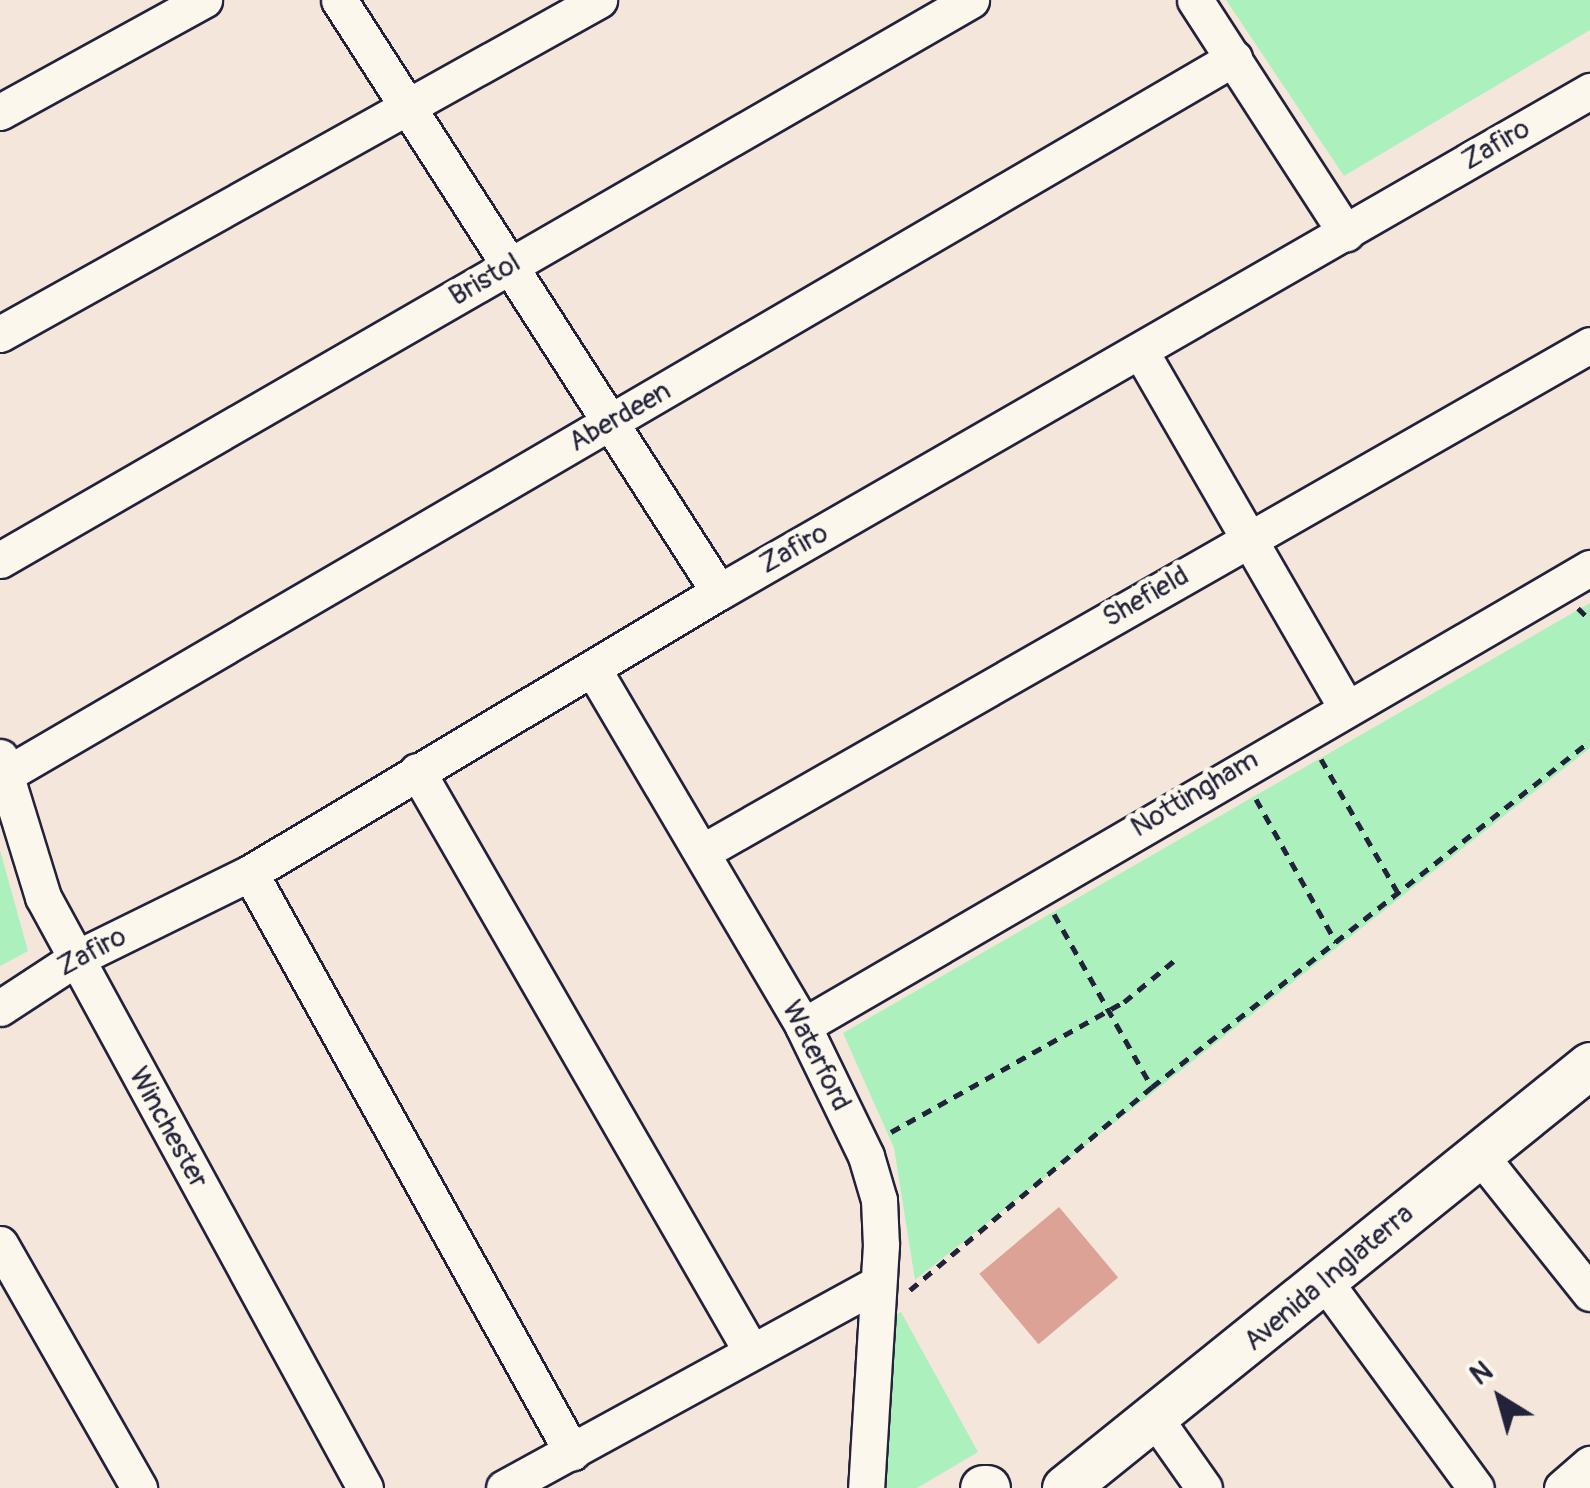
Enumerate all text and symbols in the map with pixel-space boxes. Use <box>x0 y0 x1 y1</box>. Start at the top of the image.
street label: Zafiro <box>1456 112 1536 178</box>
street label: Bristol <box>444 246 526 314</box>
street label: Aberdeen <box>563 374 677 460</box>
street label: Zafiro <box>754 517 834 581</box>
street label: Shefield <box>1097 559 1195 635</box>
street label: Nottingham <box>1125 743 1265 845</box>
street label: Zafiro <box>52 920 132 984</box>
street label: Waterford <box>774 995 858 1117</box>
street label: Winchester <box>121 1062 215 1194</box>
street label: Avenida Inglaterra <box>1237 1197 1421 1359</box>
north arrow <box>1450 1348 1550 1448</box>
text: N <box>1464 1354 1500 1393</box>

